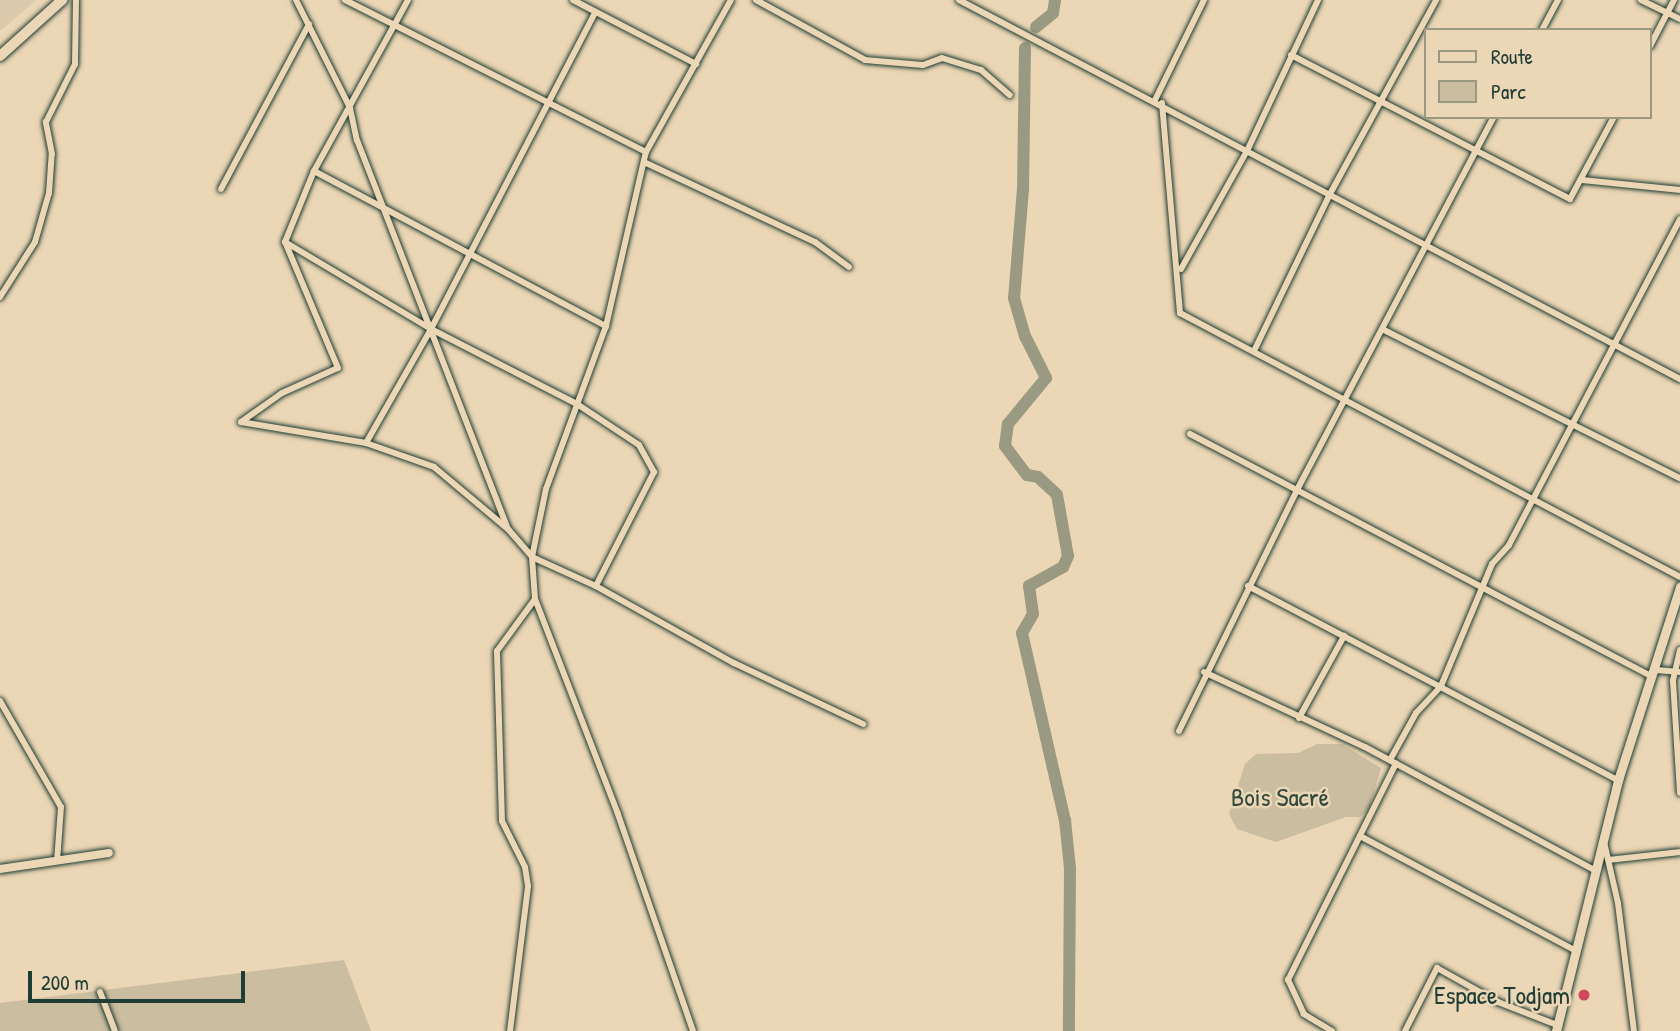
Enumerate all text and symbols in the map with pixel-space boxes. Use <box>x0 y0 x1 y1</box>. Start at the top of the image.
legend <box>1424 28 1652 119</box>
text: Route <box>1491 42 1533 71</box>
text: Parc <box>1491 77 1526 106</box>
park label: Bois Sacré <box>1231 781 1329 813</box>
scale bar <box>32 958 248 1002</box>
text: 200 m <box>41 968 89 997</box>
place label: Espace Todjam <box>1434 979 1570 1011</box>
marker: Espace Todjam <box>1576 987 1592 1003</box>

